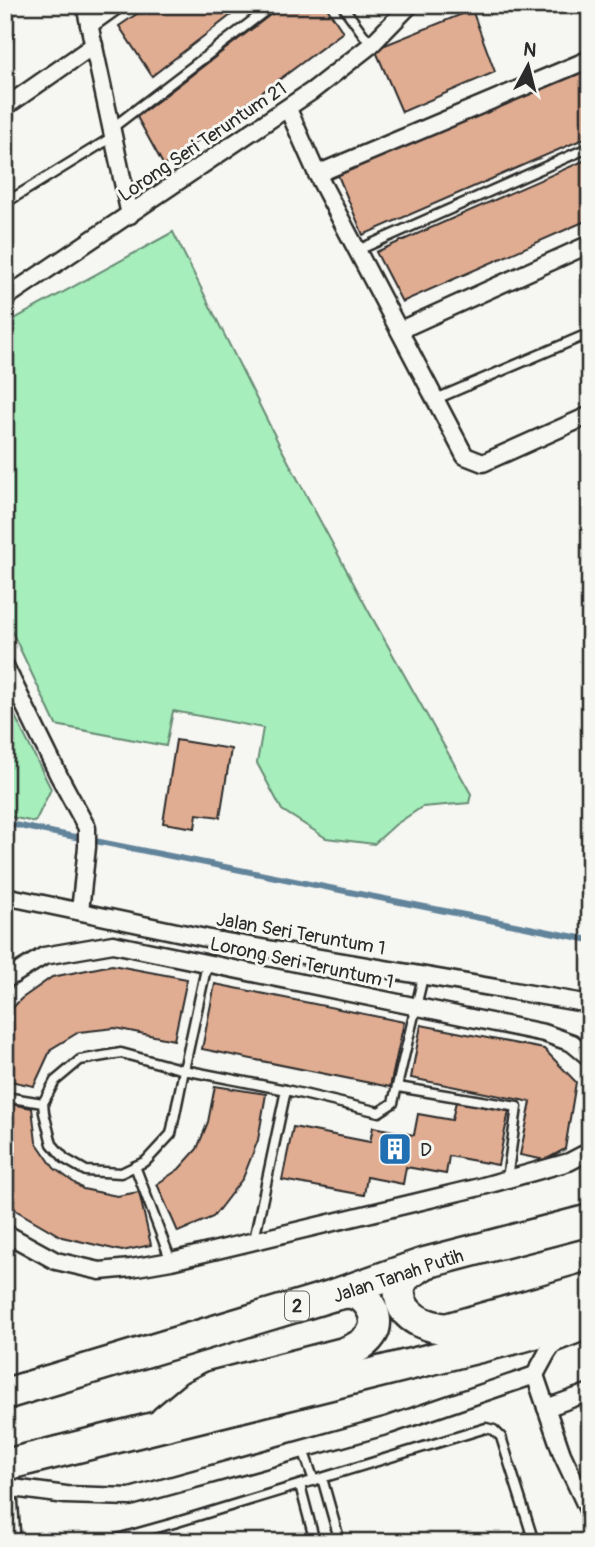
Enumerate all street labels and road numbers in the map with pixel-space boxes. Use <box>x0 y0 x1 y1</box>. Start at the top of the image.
street label: Lorong Seri Teruntum 21 <box>114 77 291 207</box>
street label: Jalan Seri Teruntum 1 <box>215 907 387 961</box>
street label: Lorong Seri Teruntum 1 <box>208 932 396 994</box>
street label: Jalan Tanah Putih <box>330 1244 467 1308</box>
road number: 2 <box>285 1292 309 1321</box>

